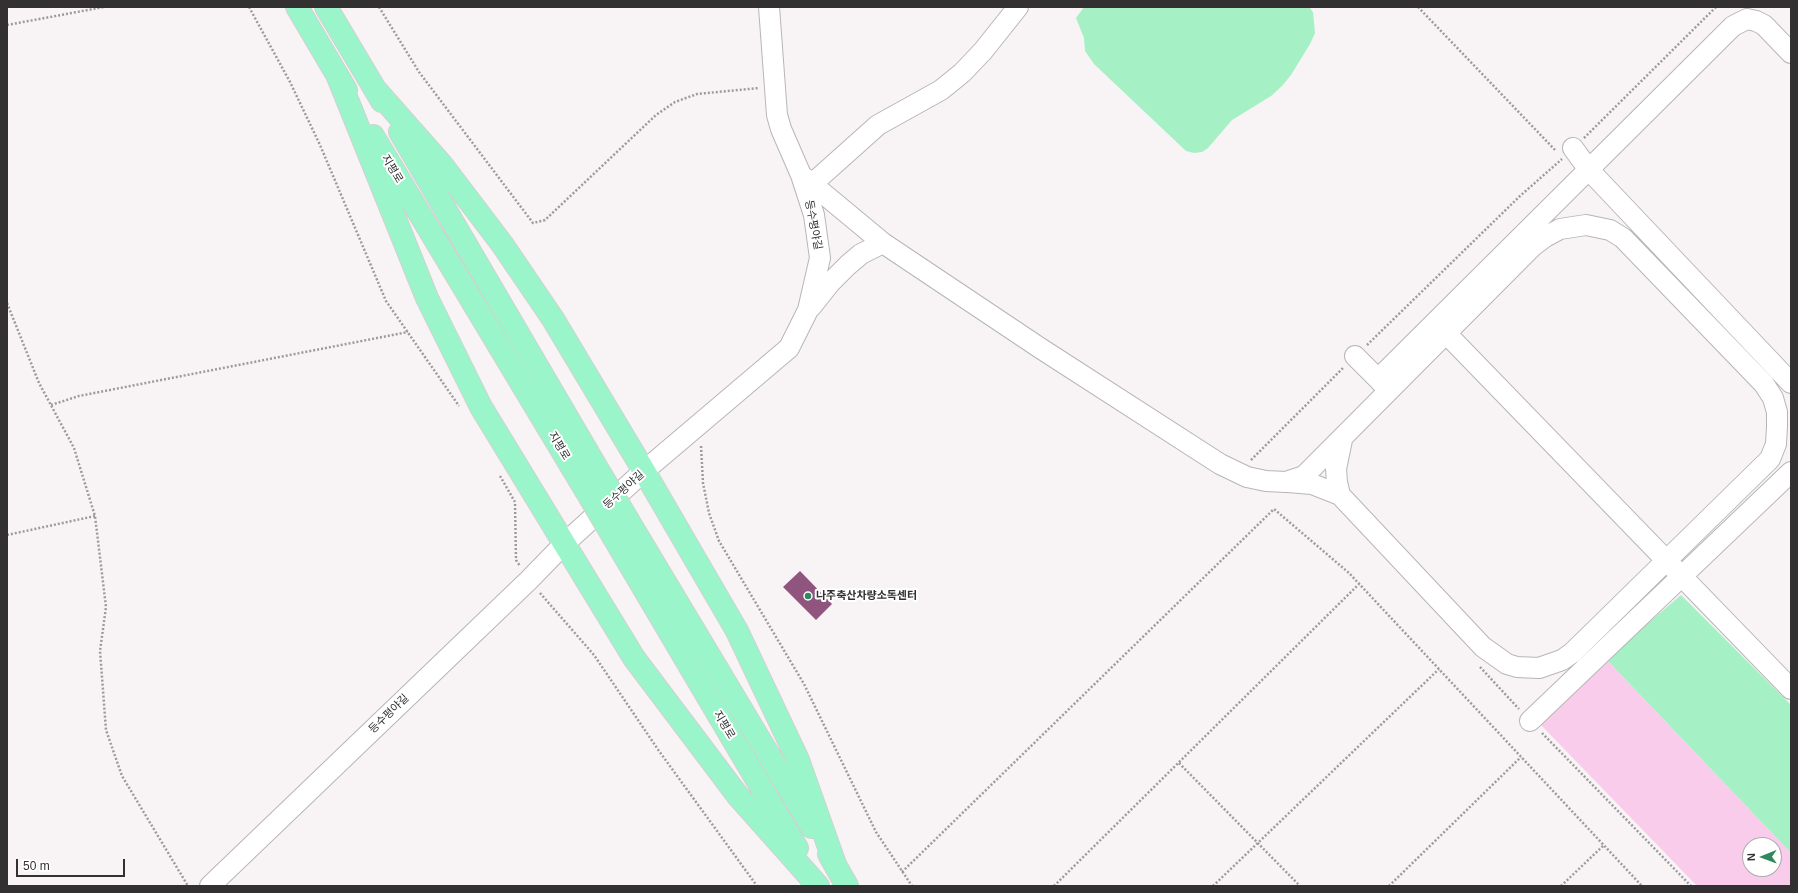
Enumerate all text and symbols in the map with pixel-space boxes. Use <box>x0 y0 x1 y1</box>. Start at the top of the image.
street label: 지평로 <box>379 153 405 185</box>
street label: 등수평야길 <box>802 199 824 251</box>
street label: 지평로 <box>546 430 572 462</box>
street label: 등수평야길 <box>601 468 647 512</box>
place label: 나주축산차량소독센터 <box>816 589 917 603</box>
marker: 나주축산차량소독센터 <box>803 591 813 601</box>
street label: 등수평야길 <box>366 692 412 736</box>
street label: 지평로 <box>711 709 737 741</box>
north arrow <box>1742 837 1782 877</box>
scale bar <box>18 851 127 877</box>
text: N <box>1745 853 1757 861</box>
text: 50 m <box>23 859 50 873</box>

